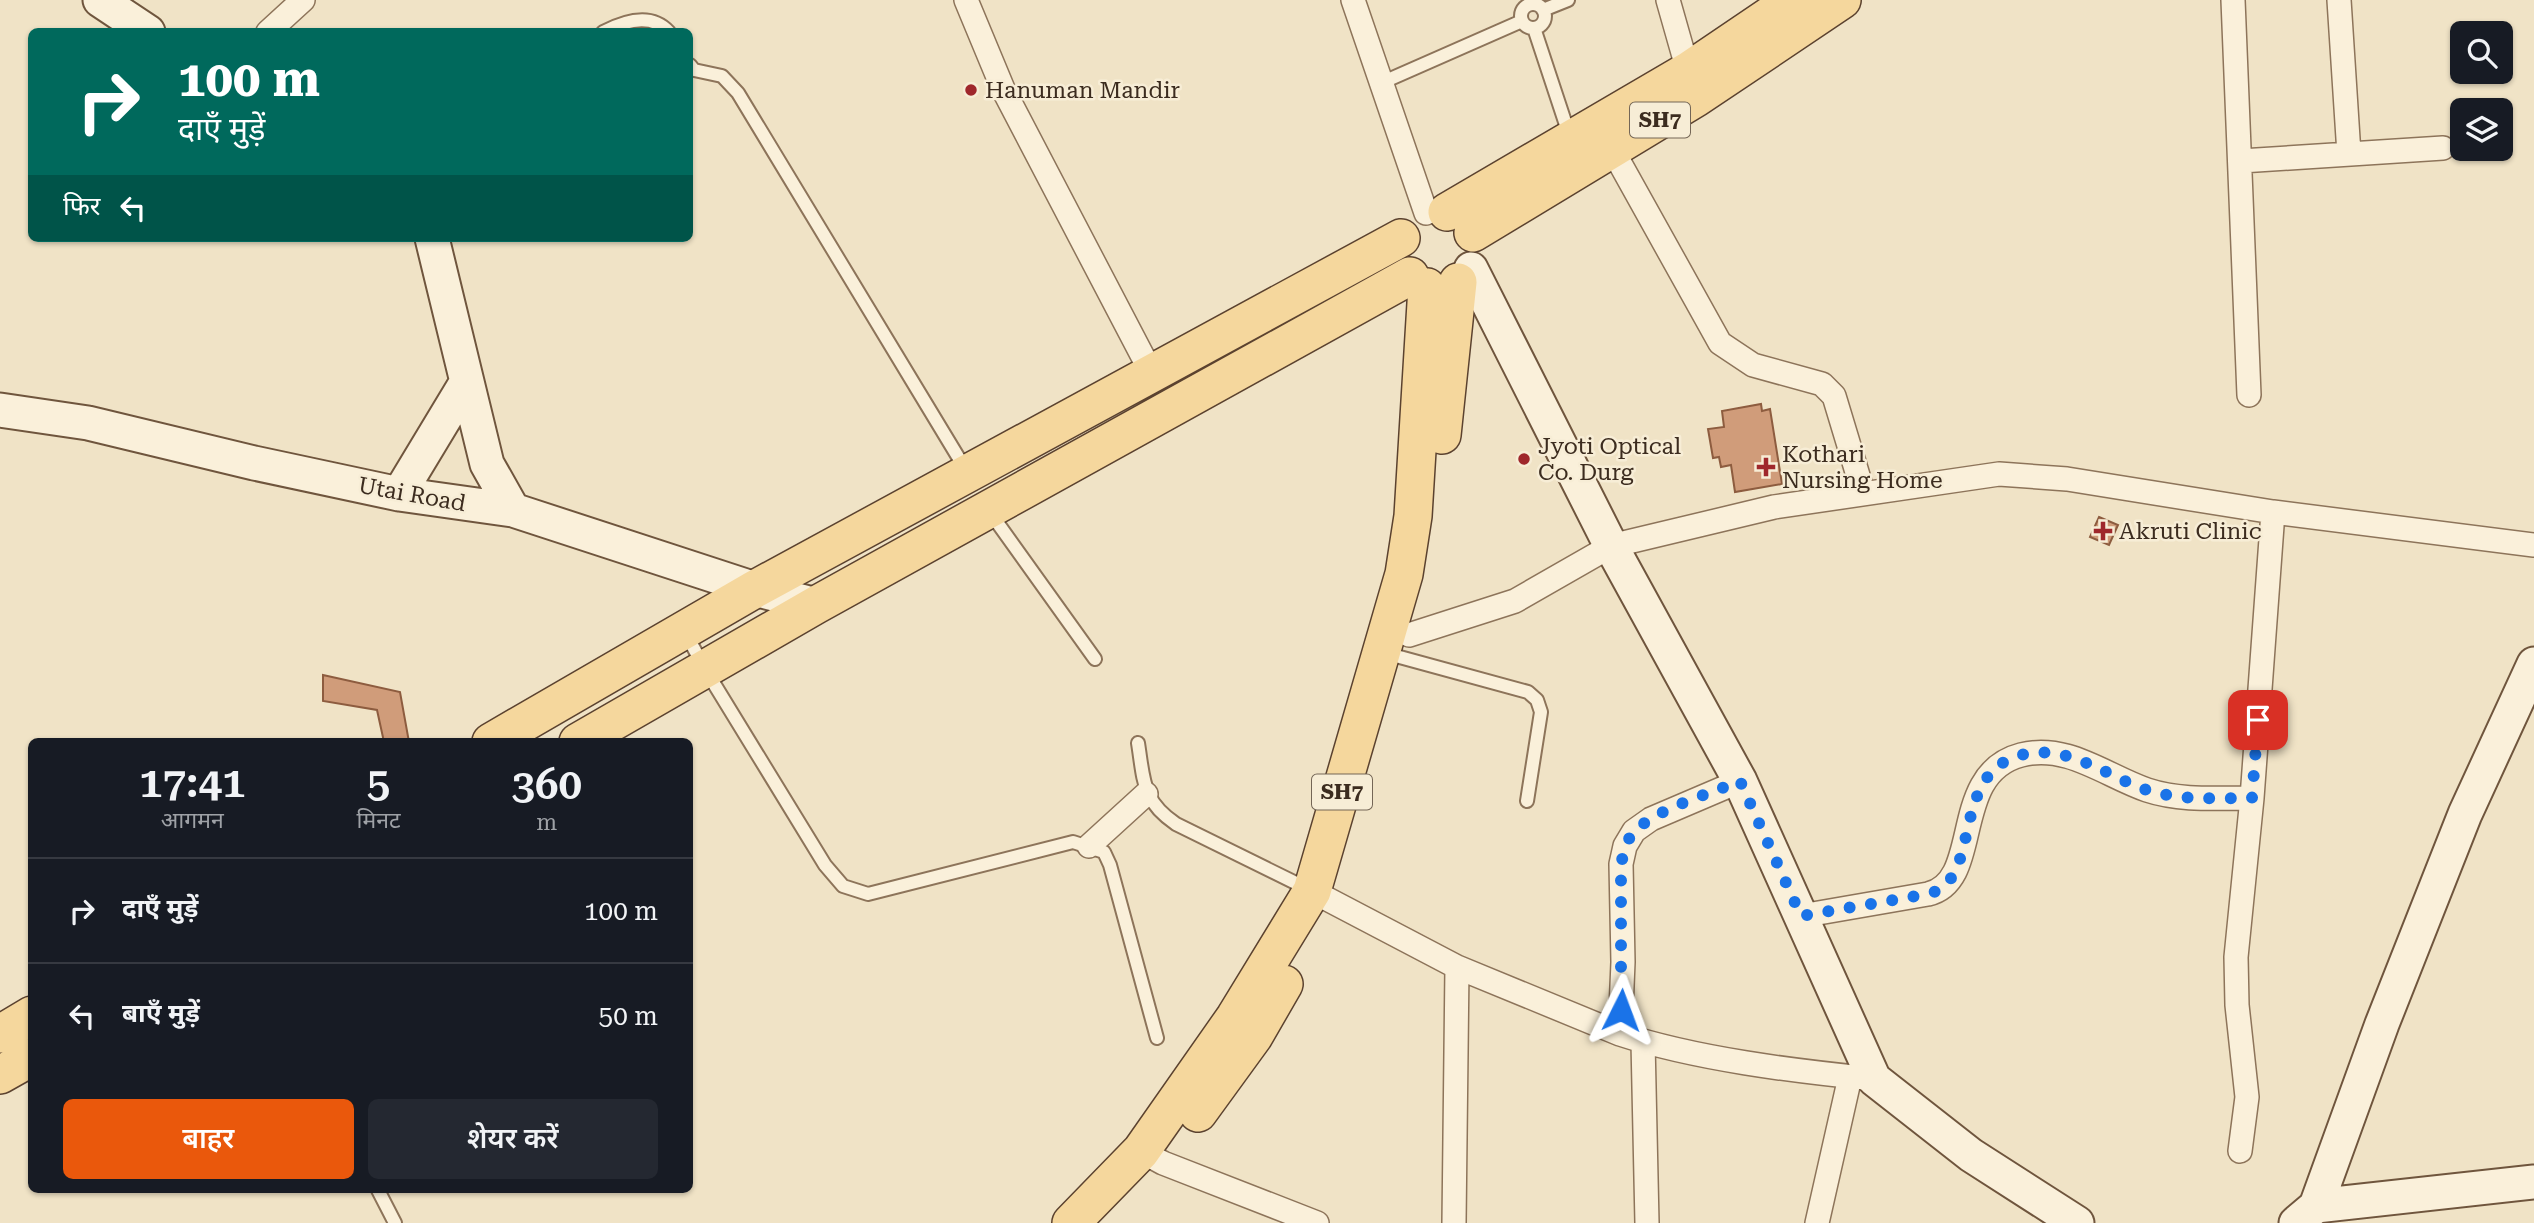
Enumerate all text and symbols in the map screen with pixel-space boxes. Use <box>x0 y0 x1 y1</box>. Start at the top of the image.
map controls <box>2450 21 2513 161</box>
button: search <box>2450 21 2513 84</box>
text: 100 m <box>178 51 320 108</box>
icon: right <box>63 56 154 147</box>
place label: Hanuman Mandir <box>985 77 1180 104</box>
marker: Hanuman Mandir <box>963 82 979 98</box>
button: layers <box>2450 98 2513 161</box>
road number: SH7 <box>1630 102 1690 138</box>
text: दाएँ मुड़ें <box>178 110 265 148</box>
icon: left <box>114 189 152 227</box>
text: फिर <box>63 191 100 221</box>
place label: Jyoti Optical Co. Durg <box>1538 433 1681 486</box>
place label: Kothari Nursing Home <box>1782 441 1943 494</box>
marker: Jyoti Optical Co. Durg <box>1516 451 1532 467</box>
marker: Kothari Nursing Home <box>1756 457 1776 477</box>
street label: Utai Road <box>356 472 468 517</box>
place label: Akruti Clinic <box>2119 518 2262 545</box>
marker: Akruti Clinic <box>2093 521 2113 541</box>
pin <box>2228 690 2288 750</box>
icon: arrive <box>2239 701 2277 739</box>
text: 17:41 <box>139 758 245 807</box>
text: 5 <box>367 758 390 807</box>
text: 360 <box>511 760 582 809</box>
road number: SH7 <box>1312 774 1372 810</box>
text: आगमन <box>161 807 224 834</box>
text: मिनट <box>356 807 401 834</box>
text: m <box>536 809 557 836</box>
icon: right <box>63 892 101 930</box>
text: दाएँ मुड़ें <box>122 893 198 923</box>
text: 100 m <box>584 896 658 926</box>
position arrow <box>1584 973 1658 1047</box>
icon: left <box>63 997 101 1035</box>
text: बाएँ मुड़ें <box>122 998 200 1028</box>
text: 50 m <box>599 1001 658 1031</box>
button: बाहर <box>63 1099 354 1179</box>
button: शेयर करें <box>368 1099 658 1179</box>

